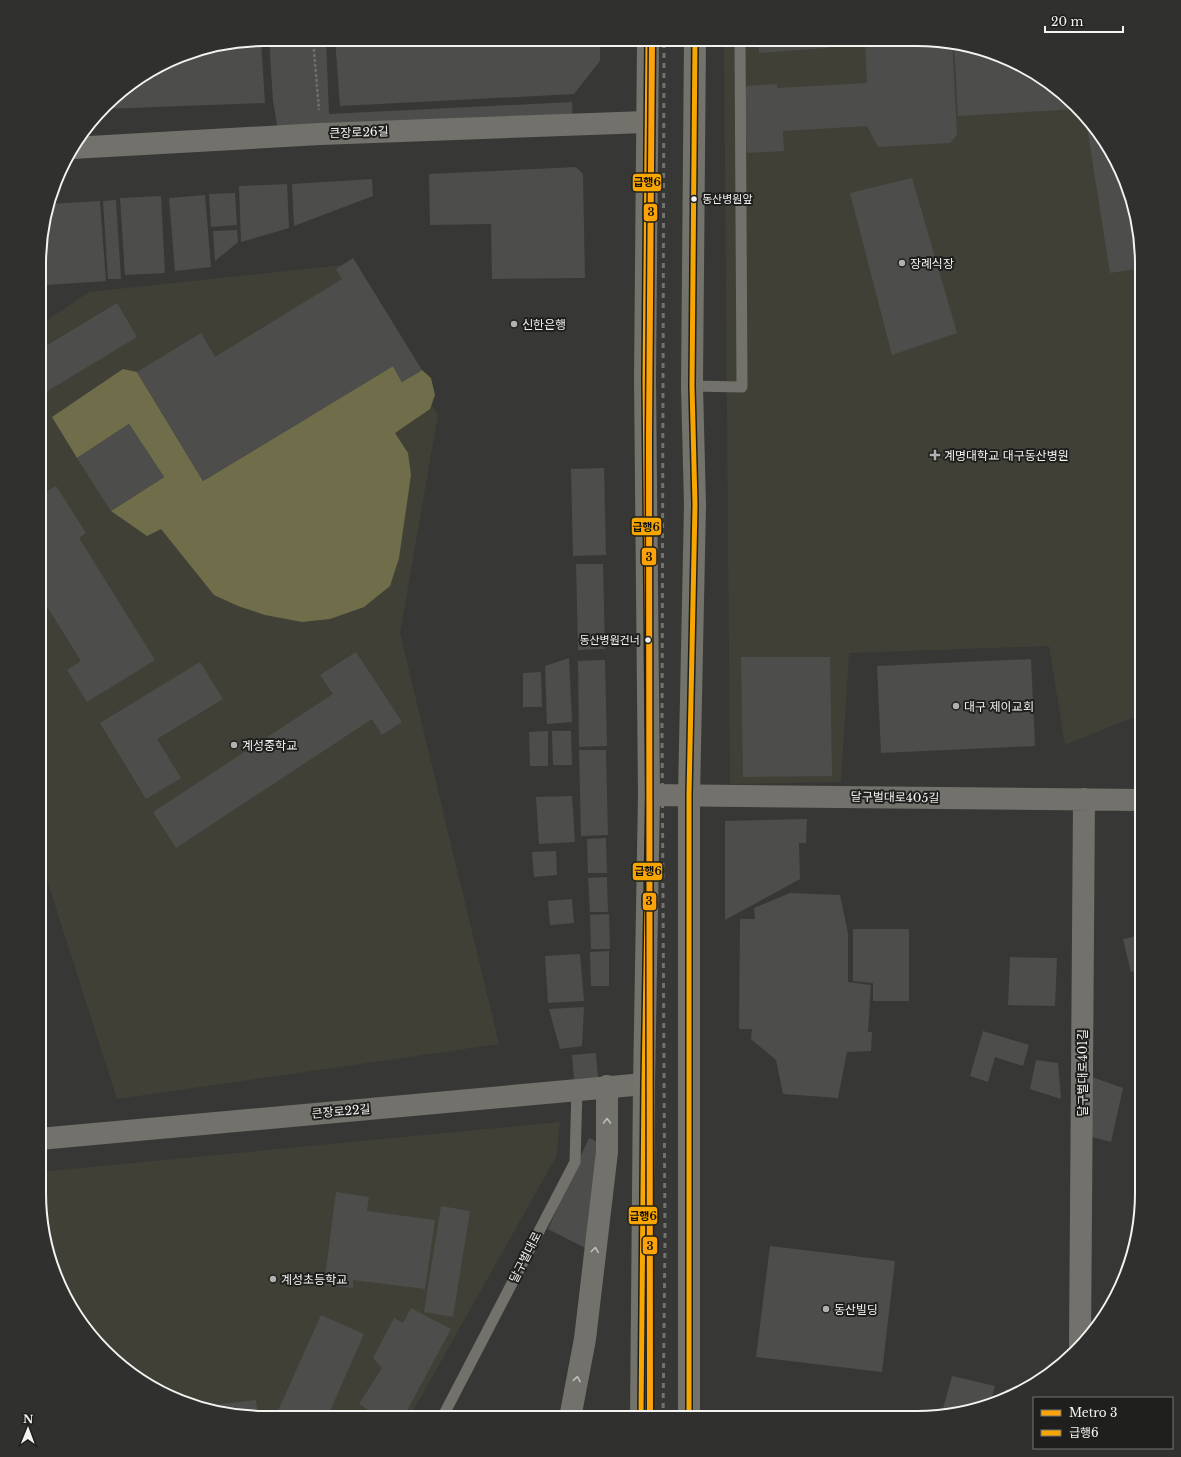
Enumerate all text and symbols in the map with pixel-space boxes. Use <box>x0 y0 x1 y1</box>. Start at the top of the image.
scale bar <box>1045 8 1123 34</box>
text: 20 m <box>1051 14 1083 29</box>
street label: 큰장로26길 <box>329 123 389 141</box>
line badge: 급행6 <box>632 173 662 192</box>
text: 급행6 <box>633 175 661 189</box>
place label: 동산병원앞 <box>702 192 753 206</box>
marker: 동산병원앞 <box>689 194 699 204</box>
line badge: 3 <box>643 203 658 222</box>
text: 3 <box>647 205 655 219</box>
place label: 장례식장 <box>910 256 954 271</box>
marker: 장례식장 <box>897 258 907 268</box>
place label: 신한은행 <box>522 317 566 332</box>
marker: 신한은행 <box>509 319 519 329</box>
place label: 계명대학교 대구동산병원 <box>944 448 1069 463</box>
marker: 계명대학교 대구동산병원 <box>929 449 941 461</box>
line badge: 급행6 <box>631 517 662 536</box>
text: 급행6 <box>632 520 660 534</box>
line badge: 3 <box>641 547 657 566</box>
text: 3 <box>645 550 653 564</box>
place label: 동산병원건너 <box>579 633 640 647</box>
marker: 동산병원건너 <box>643 635 653 645</box>
place label: 대구 제이교회 <box>964 699 1034 714</box>
marker: 대구 제이교회 <box>951 701 961 711</box>
place label: 계성중학교 <box>242 738 297 753</box>
marker: 계성중학교 <box>229 740 239 750</box>
street label: 달구벌대로405길 <box>851 789 939 805</box>
line badge: 급행6 <box>632 862 663 881</box>
text: 급행6 <box>634 864 662 878</box>
line badge: 3 <box>642 892 657 911</box>
text: 3 <box>645 894 653 908</box>
street label: 달구벌대로401길 <box>1075 1029 1090 1117</box>
street label: 큰장로22길 <box>311 1101 371 1121</box>
one-way arrow <box>603 1118 611 1124</box>
line badge: 급행6 <box>628 1206 658 1225</box>
text: 급행6 <box>629 1209 657 1223</box>
street label: 달구벌대로 <box>506 1229 544 1285</box>
line badge: 3 <box>642 1236 658 1255</box>
text: 3 <box>646 1239 654 1253</box>
one-way arrow <box>590 1247 599 1254</box>
place label: 계성초등학교 <box>281 1272 347 1287</box>
marker: 계성초등학교 <box>268 1274 278 1284</box>
place label: 동산빌딩 <box>834 1302 878 1317</box>
marker: 동산빌딩 <box>821 1304 831 1314</box>
one-way arrow <box>572 1376 581 1382</box>
legend <box>1033 1397 1173 1449</box>
text: Metro 3 <box>1069 1405 1117 1420</box>
north arrow <box>8 1409 48 1449</box>
text: N <box>23 1412 34 1426</box>
text: 급행6 <box>1069 1425 1099 1440</box>

